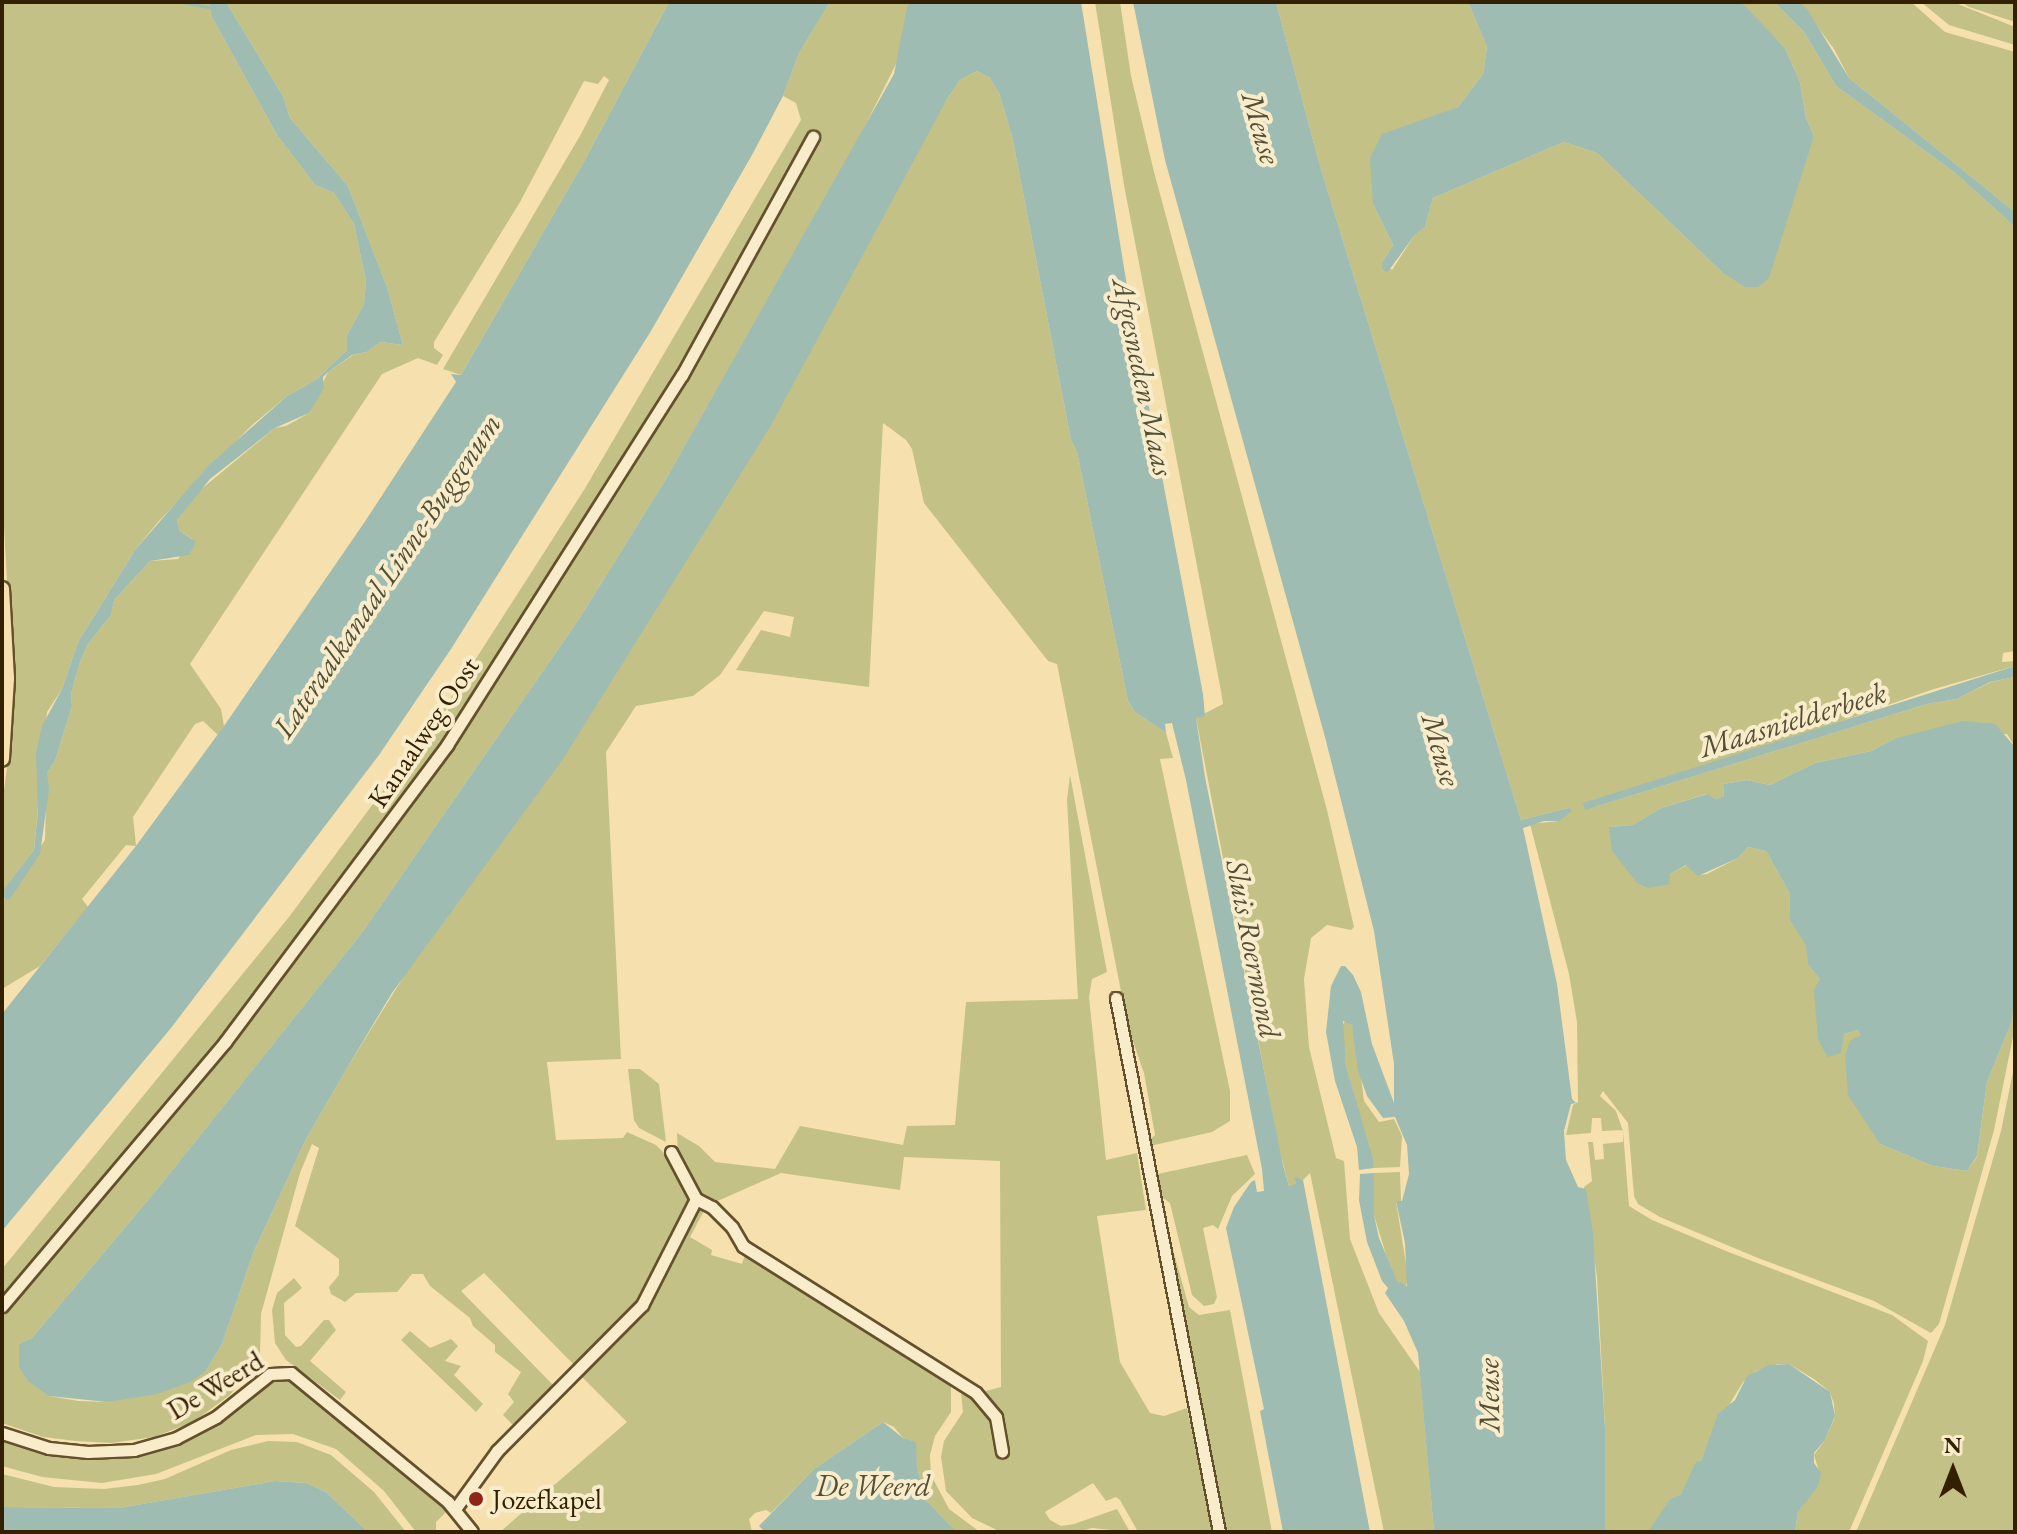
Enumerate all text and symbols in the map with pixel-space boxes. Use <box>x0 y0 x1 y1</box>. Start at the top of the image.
water label: Meuse <box>1234 88 1288 168</box>
water label: Afgesneden Maas <box>1104 275 1182 479</box>
water label: Lateraalkanaal Linne-Buggenum <box>265 407 509 745</box>
street label: Kanaalweg Oost <box>360 650 486 814</box>
water label: Maasnielderbeek <box>1695 675 1891 765</box>
water label: Meuse <box>1414 710 1468 790</box>
water label: Sluis Roermond <box>1218 857 1288 1041</box>
street label: De Weerd <box>161 1343 269 1427</box>
water label: Meuse <box>1470 1358 1508 1432</box>
north arrow <box>1913 1430 1993 1510</box>
text: N <box>1944 1431 1962 1460</box>
water label: De Weerd <box>816 1468 930 1504</box>
place label: Jozefkapel <box>492 1482 602 1516</box>
marker: Jozefkapel <box>467 1490 485 1508</box>

